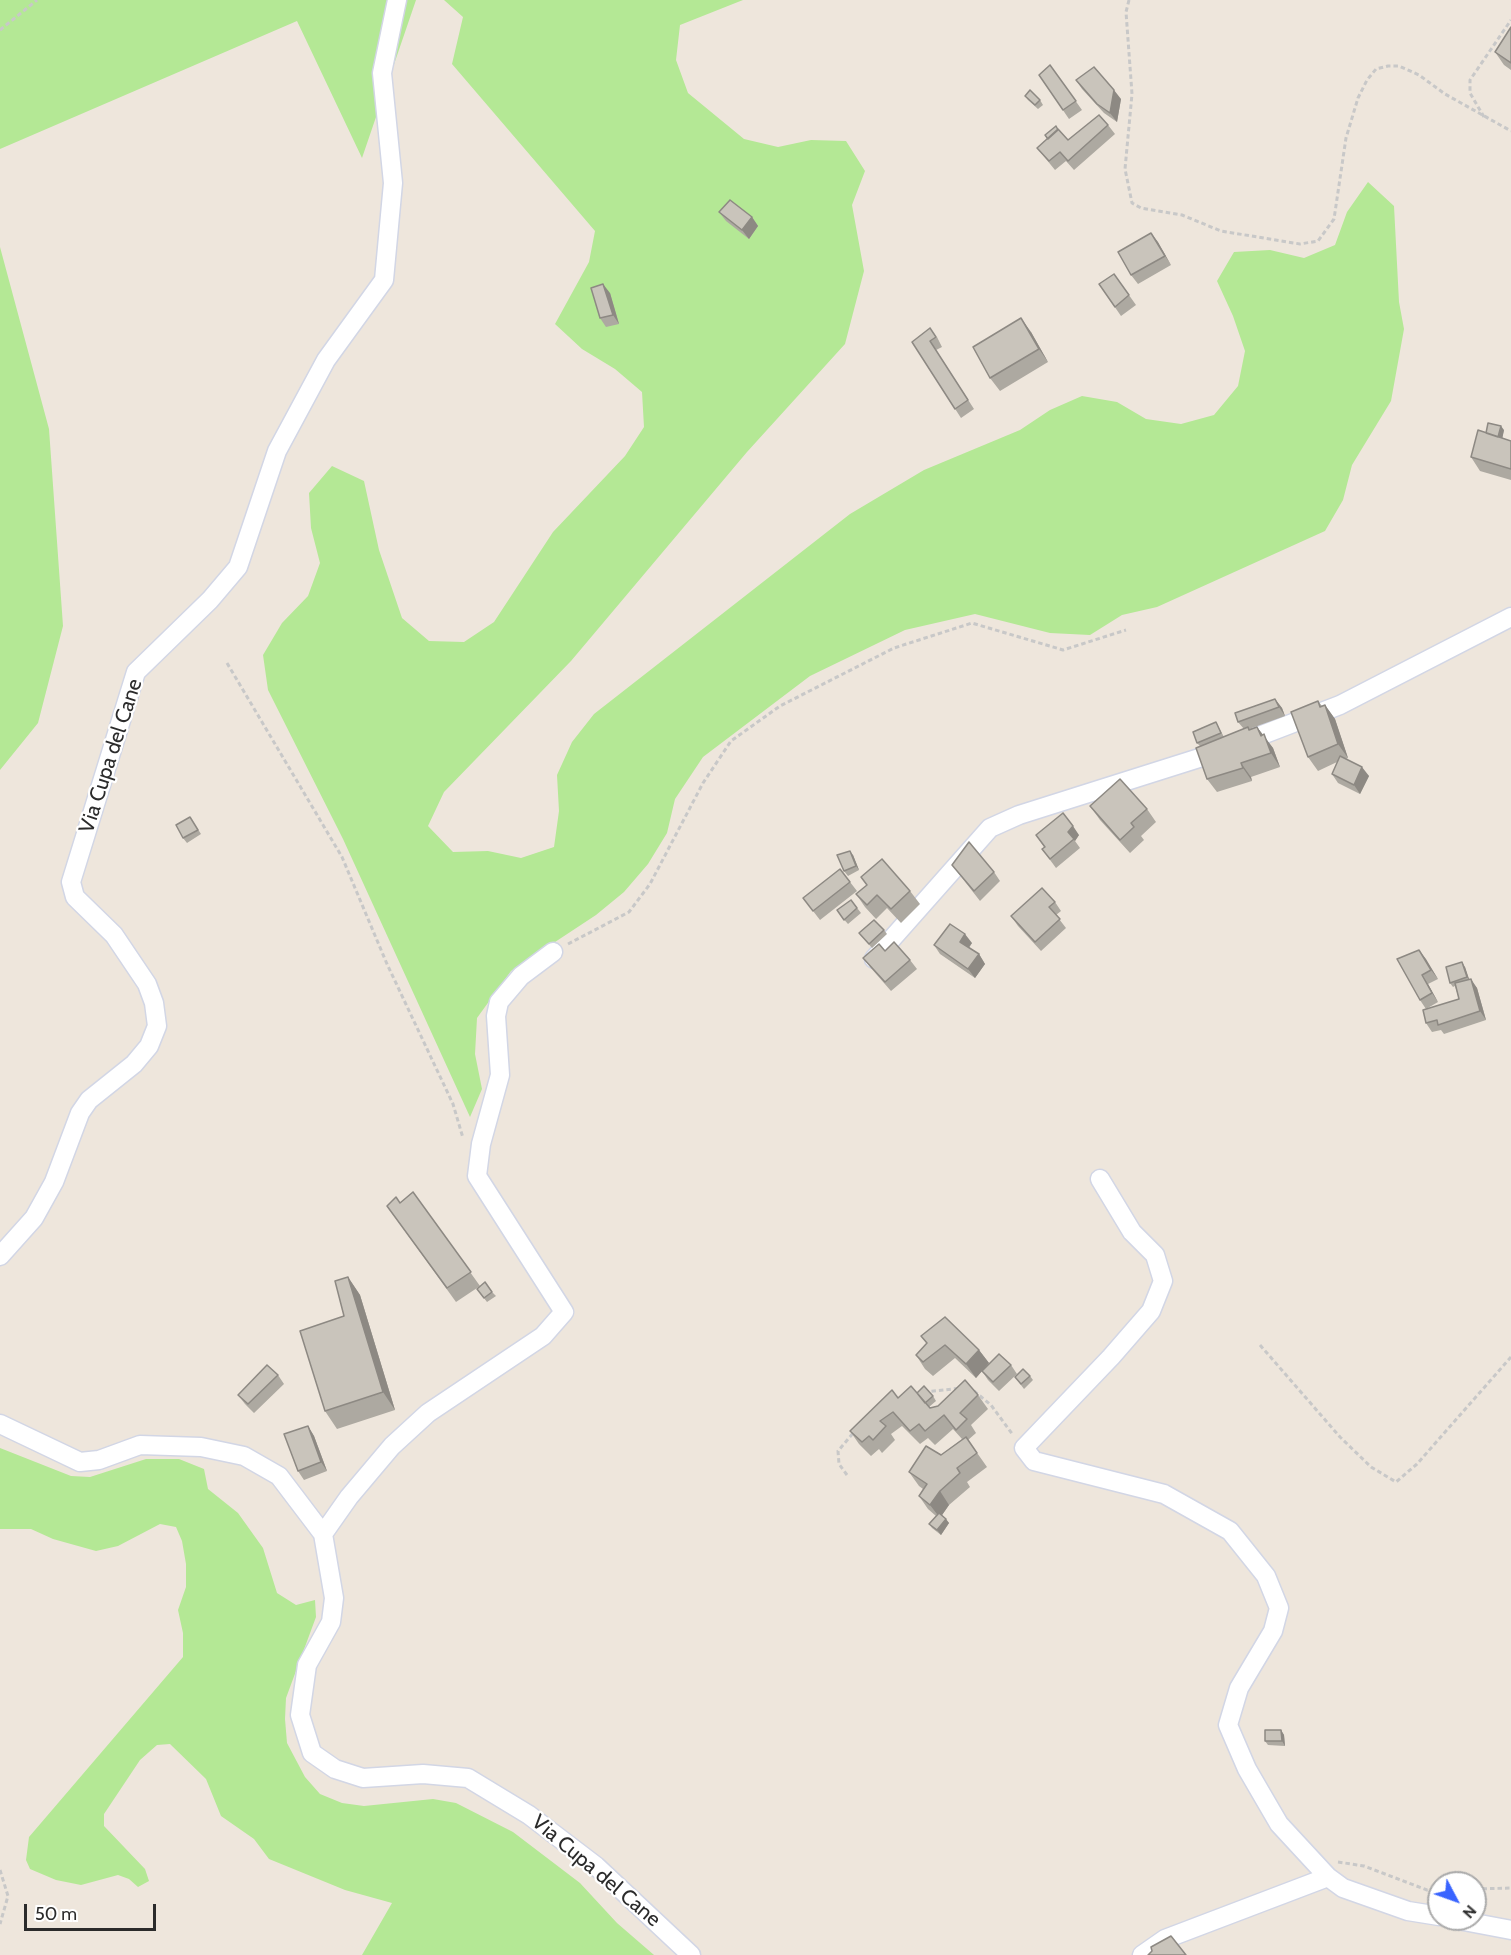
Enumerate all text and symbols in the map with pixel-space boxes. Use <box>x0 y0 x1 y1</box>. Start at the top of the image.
street label: Via Cupa del Cane <box>74 676 148 836</box>
street label: Via Cupa del Cane <box>526 1810 666 1932</box>
north arrow <box>1427 1871 1487 1931</box>
scale bar <box>27 1892 159 1930</box>
text: N <box>1459 1901 1480 1922</box>
text: 50 m <box>35 1903 77 1925</box>

